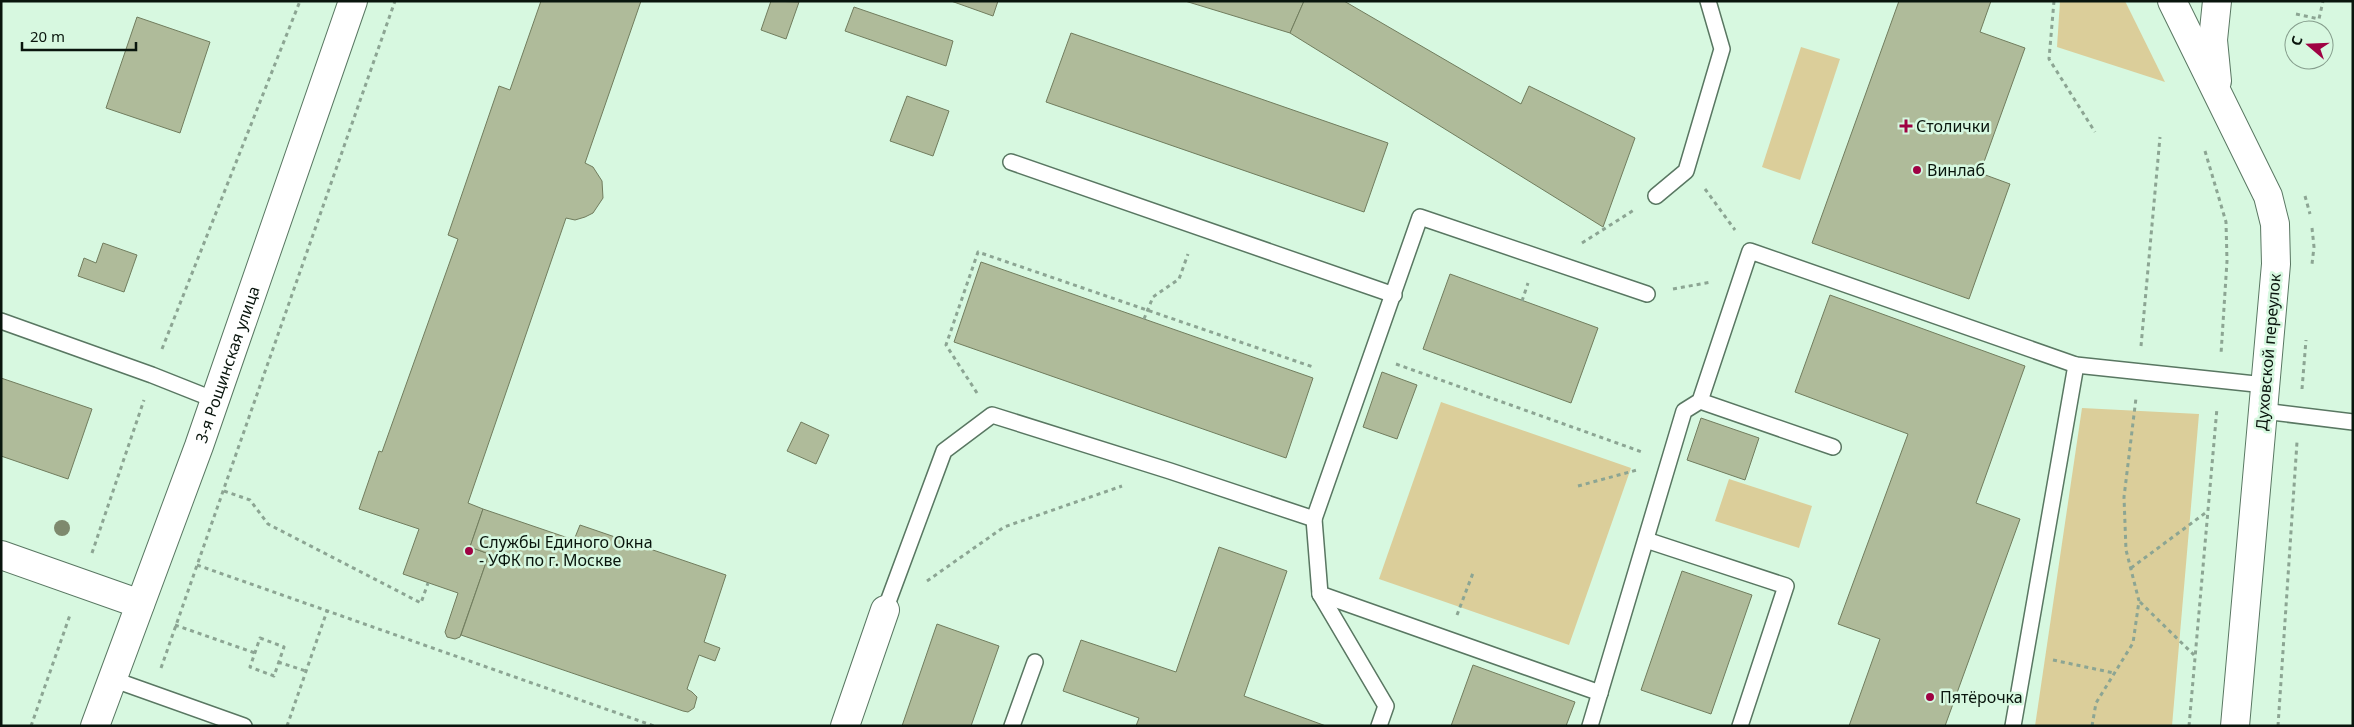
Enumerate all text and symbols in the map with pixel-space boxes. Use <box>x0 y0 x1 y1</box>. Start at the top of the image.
scale bar <box>22 20 136 52</box>
north arrow <box>2284 20 2334 70</box>
text: 20 m <box>30 26 65 46</box>
text: С <box>2286 33 2307 48</box>
place label: Столички <box>1916 115 1990 137</box>
marker: Столички <box>1900 120 1912 132</box>
place label: Винлаб <box>1927 159 1985 181</box>
marker: Винлаб <box>1911 164 1923 176</box>
street label: Духовской переулок <box>2250 272 2286 431</box>
street label: 3-я Рощинская улица <box>190 283 265 446</box>
place label: Службы Единого Окна - УФК по г. Москве <box>479 531 653 571</box>
marker: Службы Единого Окна - УФК по г. Москве <box>463 545 475 557</box>
place label: Пятёрочка <box>1940 686 2023 708</box>
marker: Пятёрочка <box>1924 691 1936 703</box>

